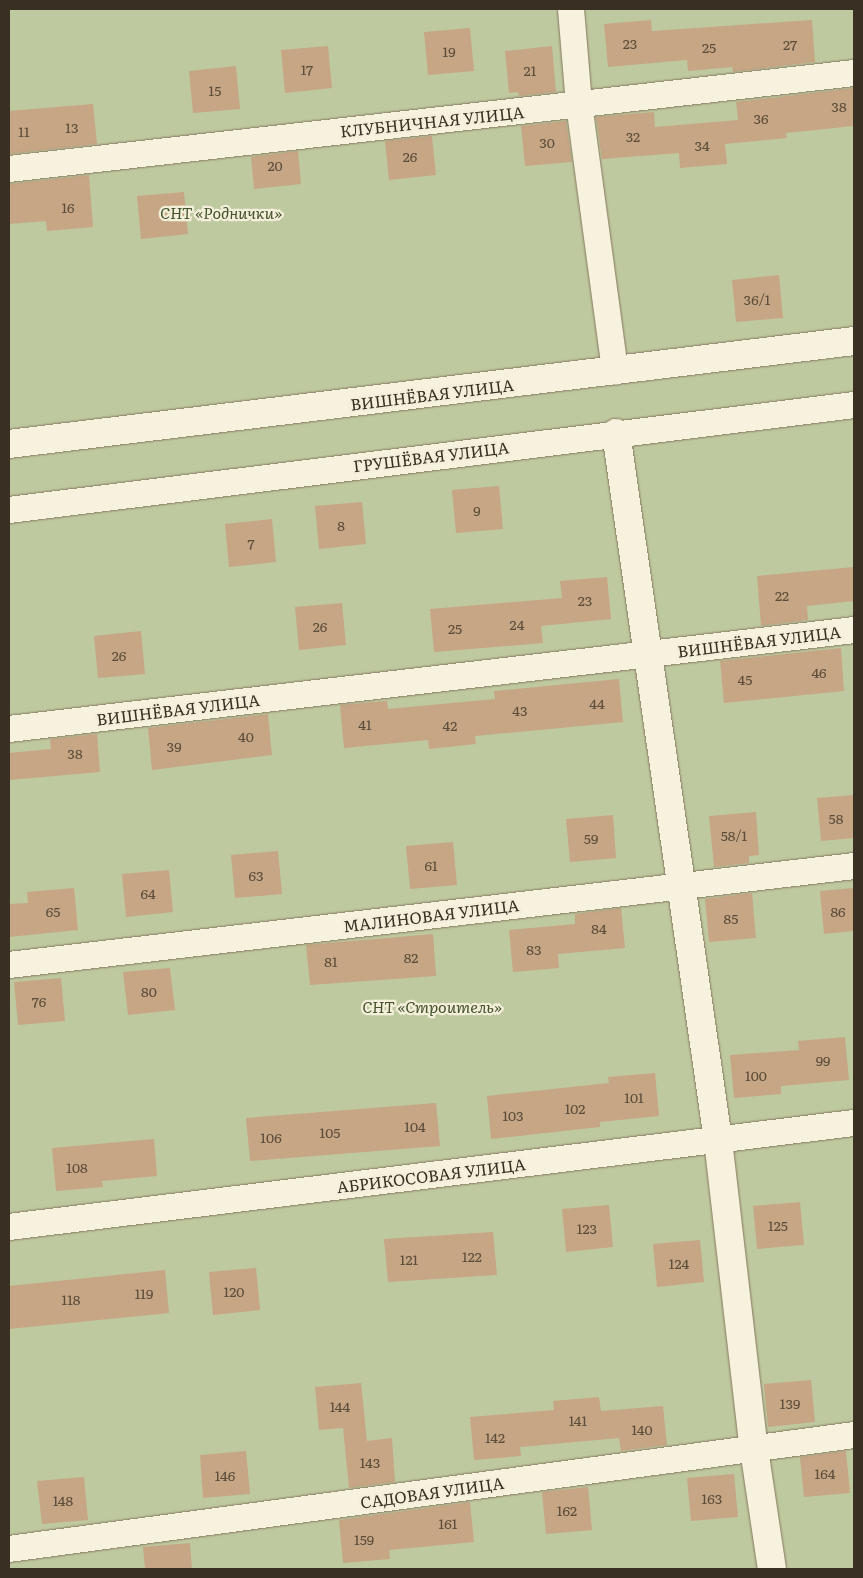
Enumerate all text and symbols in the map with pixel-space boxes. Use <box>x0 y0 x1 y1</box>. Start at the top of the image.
house number: 23 <box>623 35 637 51</box>
house number: 27 <box>783 36 797 52</box>
house number: 25 <box>702 39 716 55</box>
house number: 19 <box>442 43 456 59</box>
house number: 17 <box>301 61 313 77</box>
house number: 21 <box>524 62 536 78</box>
house number: 15 <box>209 82 221 98</box>
house number: 38 <box>831 98 847 114</box>
street label: КЛУБНИЧНАЯ УЛИЦА <box>339 102 525 140</box>
house number: 36 <box>753 110 769 126</box>
house number: 13 <box>65 119 79 135</box>
house number: 11 <box>18 123 30 139</box>
house number: 32 <box>626 128 640 144</box>
house number: 30 <box>539 134 555 150</box>
house number: 34 <box>694 137 710 153</box>
house number: 26 <box>403 148 417 164</box>
house number: 20 <box>267 157 283 173</box>
house number: 16 <box>61 199 75 215</box>
park label: СНТ «Роднички» <box>160 202 282 222</box>
house number: 36/1 <box>744 291 770 307</box>
street label: ВИШНЁВАЯ УЛИЦА <box>349 374 515 414</box>
street label: ГРУШЁВАЯ УЛИЦА <box>352 437 510 475</box>
house number: 9 <box>473 502 481 518</box>
house number: 8 <box>337 517 345 533</box>
house number: 7 <box>247 535 255 551</box>
house number: 22 <box>775 587 789 603</box>
house number: 23 <box>578 592 592 608</box>
house number: 24 <box>510 616 524 632</box>
house number: 26 <box>313 618 327 634</box>
house number: 25 <box>448 620 462 636</box>
street label: ВИШНЁВАЯ УЛИЦА <box>676 621 842 661</box>
house number: 26 <box>112 647 126 663</box>
house number: 46 <box>811 664 827 680</box>
house number: 45 <box>738 671 752 687</box>
street label: ВИШНЁВАЯ УЛИЦА <box>95 689 261 729</box>
house number: 44 <box>589 695 605 711</box>
house number: 43 <box>512 702 528 718</box>
house number: 41 <box>358 716 372 732</box>
house number: 42 <box>443 717 457 733</box>
house number: 40 <box>238 728 254 744</box>
house number: 39 <box>167 738 181 754</box>
house number: 38 <box>67 745 83 761</box>
house number: 58 <box>829 810 843 826</box>
house number: 58/1 <box>721 827 747 843</box>
house number: 59 <box>584 830 598 846</box>
house number: 61 <box>424 857 438 873</box>
house number: 63 <box>248 867 264 883</box>
house number: 64 <box>140 885 156 901</box>
street label: МАЛИНОВАЯ УЛИЦА <box>342 895 520 935</box>
house number: 65 <box>46 903 60 919</box>
house number: 86 <box>830 903 846 919</box>
house number: 85 <box>724 910 738 926</box>
house number: 84 <box>591 920 607 936</box>
house number: 83 <box>526 941 542 957</box>
house number: 82 <box>404 949 418 965</box>
house number: 81 <box>324 953 338 969</box>
house number: 80 <box>141 983 157 999</box>
house number: 76 <box>32 993 46 1009</box>
park label: СНТ «Строитель» <box>362 996 502 1016</box>
house number: 99 <box>816 1052 830 1068</box>
house number: 100 <box>745 1067 767 1083</box>
house number: 101 <box>624 1089 644 1105</box>
house number: 102 <box>565 1100 585 1116</box>
house number: 103 <box>502 1107 524 1123</box>
house number: 104 <box>404 1118 426 1134</box>
house number: 105 <box>320 1124 340 1140</box>
house number: 106 <box>260 1129 282 1145</box>
street label: АБРИКОСОВАЯ УЛИЦА <box>335 1154 527 1196</box>
house number: 108 <box>66 1159 88 1175</box>
house number: 125 <box>768 1217 788 1233</box>
house number: 123 <box>577 1220 597 1236</box>
house number: 122 <box>462 1248 482 1264</box>
house number: 121 <box>400 1251 418 1267</box>
house number: 124 <box>669 1255 689 1271</box>
house number: 120 <box>224 1283 244 1299</box>
house number: 119 <box>135 1285 153 1301</box>
house number: 118 <box>61 1291 81 1307</box>
house number: 139 <box>780 1395 800 1411</box>
house number: 144 <box>330 1398 350 1414</box>
house number: 141 <box>569 1412 587 1428</box>
house number: 140 <box>632 1421 652 1437</box>
house number: 142 <box>485 1429 505 1445</box>
house number: 143 <box>360 1454 380 1470</box>
house number: 164 <box>815 1465 835 1481</box>
house number: 146 <box>215 1467 235 1483</box>
street label: САДОВАЯ УЛИЦА <box>359 1472 505 1512</box>
house number: 163 <box>702 1490 722 1506</box>
house number: 148 <box>53 1492 73 1508</box>
house number: 162 <box>557 1502 577 1518</box>
house number: 161 <box>439 1515 457 1531</box>
house number: 159 <box>354 1531 374 1547</box>

